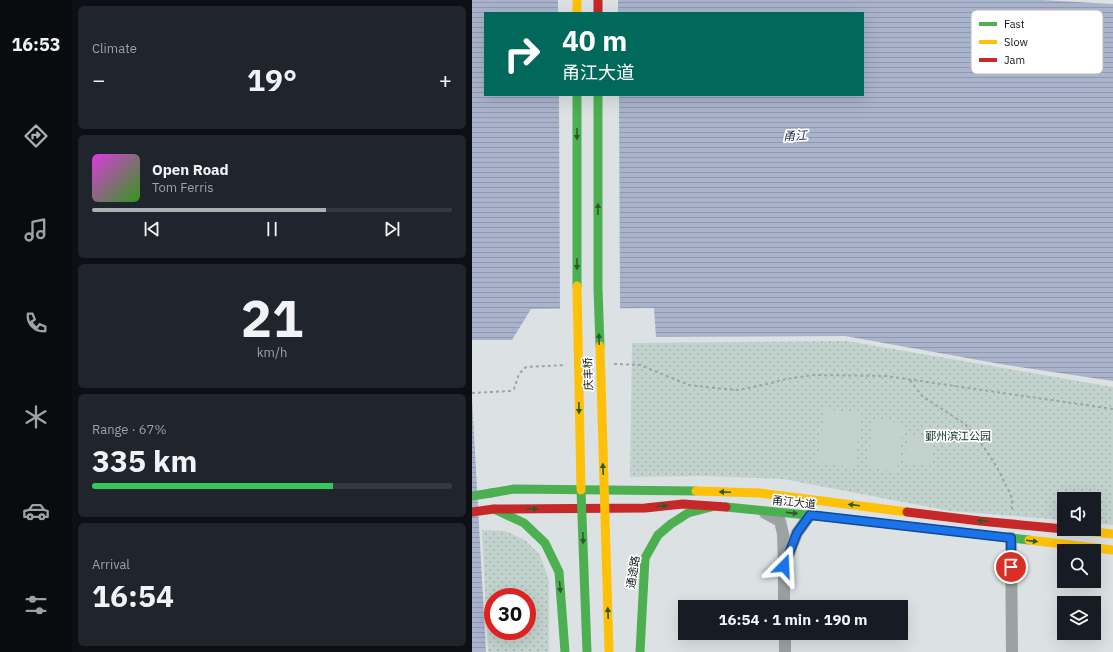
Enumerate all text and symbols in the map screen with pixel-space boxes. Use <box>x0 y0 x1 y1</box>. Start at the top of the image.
legend <box>971 10 1103 74</box>
text: Fast <box>1004 17 1025 31</box>
text: 40 m <box>562 22 627 59</box>
icon: right <box>496 28 548 80</box>
text: 16:53 <box>11 33 61 56</box>
text: Slow <box>1004 35 1028 49</box>
text: Climate <box>92 40 137 57</box>
text: Jam <box>1004 53 1025 67</box>
text: 19° <box>247 60 297 99</box>
text: 甬江大道 <box>562 61 634 84</box>
text: − <box>92 65 105 94</box>
text: + <box>439 65 452 94</box>
icon: directions <box>22 122 50 150</box>
water label: 甬江 <box>783 127 809 144</box>
one-way arrow <box>574 128 580 141</box>
text: Open Road <box>152 160 229 179</box>
text: Tom Ferris <box>152 179 214 196</box>
one-way arrow <box>595 202 601 215</box>
icon: music <box>22 216 50 244</box>
icon: previous <box>141 218 163 240</box>
icon: pause <box>261 218 283 240</box>
icon: next <box>381 218 403 240</box>
one-way arrow <box>574 258 580 271</box>
text: 21 <box>241 284 303 351</box>
icon: phone <box>22 309 50 337</box>
one-way arrow <box>596 333 603 345</box>
text: km/h <box>257 344 287 361</box>
street label: 庆丰桥 <box>580 357 596 391</box>
one-way arrow <box>576 402 582 415</box>
icon: climate <box>22 403 50 431</box>
text: Range · 67% <box>92 421 166 438</box>
park label: 鄞州滨江公园 <box>925 429 991 443</box>
text: 335 km <box>92 441 197 480</box>
one-way arrow <box>600 463 607 475</box>
one-way arrow <box>718 489 731 495</box>
map controls <box>1057 492 1101 640</box>
button: sound <box>1057 492 1101 536</box>
street label: 甬江大道 <box>771 493 817 511</box>
icon: car <box>22 497 50 525</box>
one-way arrow <box>848 502 860 509</box>
one-way arrow <box>656 503 668 510</box>
one-way arrow <box>526 506 539 512</box>
one-way arrow <box>786 510 798 517</box>
one-way arrow <box>977 518 989 525</box>
one-way arrow <box>580 532 586 545</box>
one-way arrow <box>1026 537 1038 544</box>
button: search <box>1057 544 1101 588</box>
position arrow <box>763 545 805 587</box>
pin <box>994 550 1028 584</box>
street label: 通途路 <box>624 555 642 589</box>
text: Arrival <box>92 556 130 573</box>
icon: arrive <box>1000 556 1022 578</box>
text: 16:54 <box>92 576 174 615</box>
one-way arrow <box>557 581 563 593</box>
speed limit sign: 30 <box>484 588 536 640</box>
icon: filters <box>22 591 50 619</box>
button: layers <box>1057 596 1101 640</box>
one-way arrow <box>605 606 611 619</box>
text: 16:54 · 1 min · 190 m <box>719 610 867 629</box>

